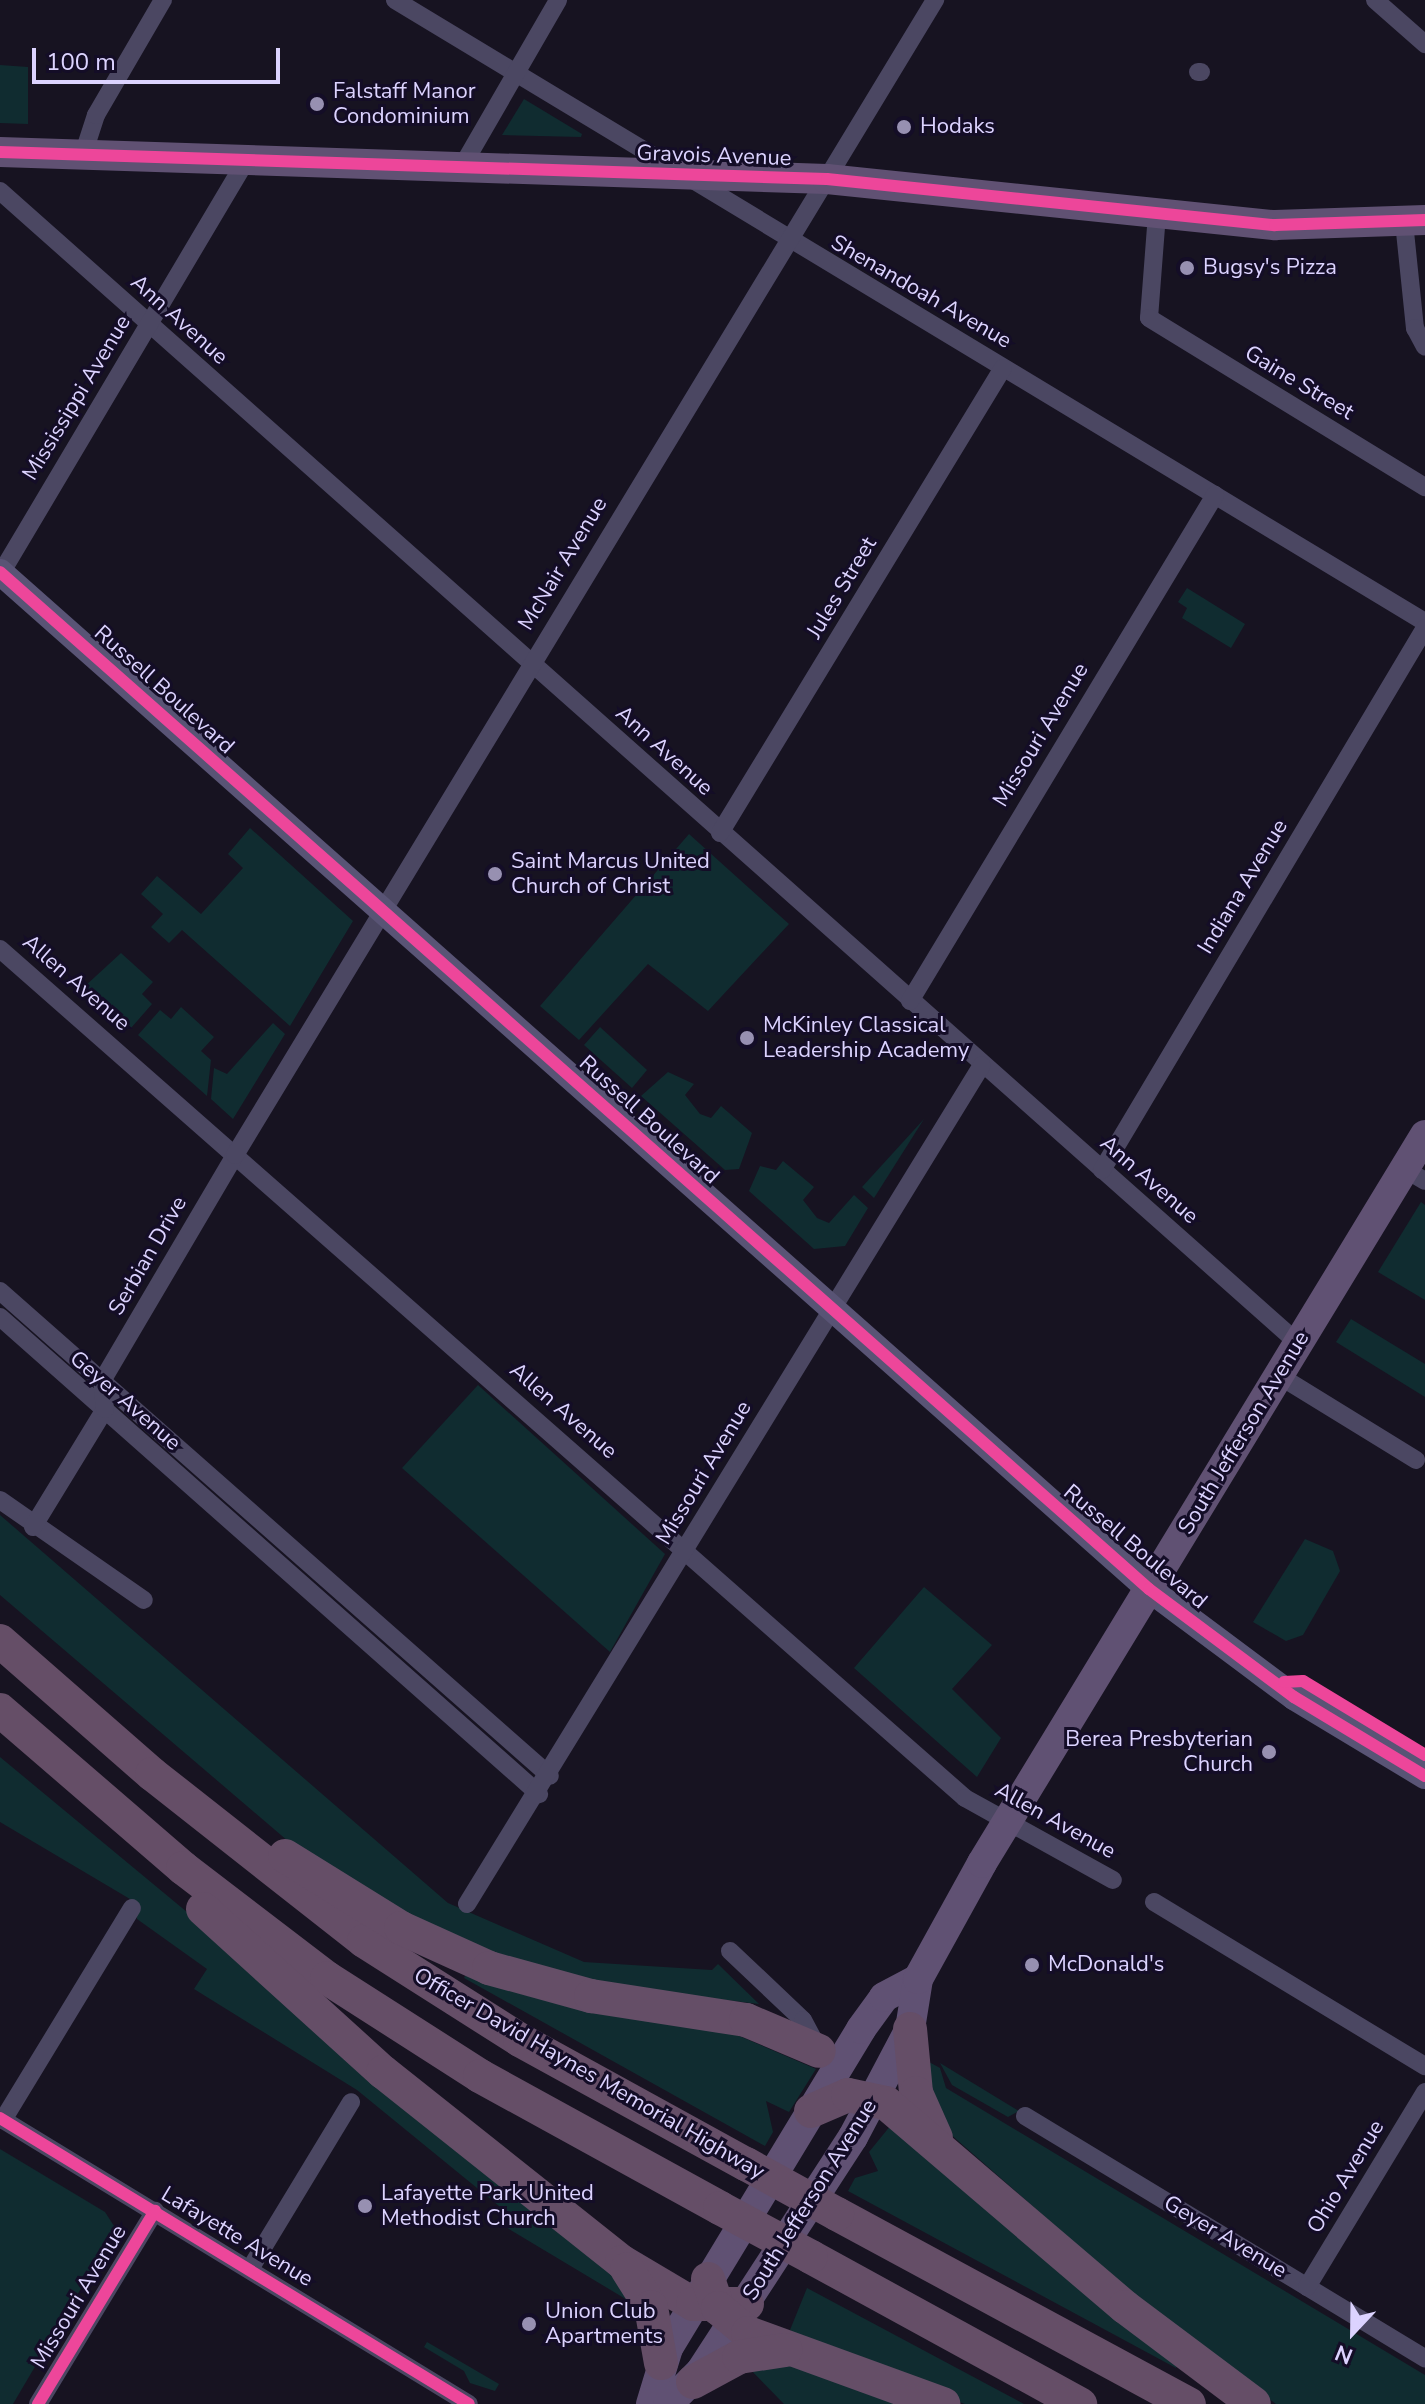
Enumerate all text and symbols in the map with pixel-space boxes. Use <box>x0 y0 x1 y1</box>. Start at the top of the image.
scale bar <box>36 32 284 82</box>
text: 100 m <box>46 46 116 78</box>
place label: Falstaff Manor Condominium <box>333 78 476 130</box>
marker: Falstaff Manor Condominium <box>308 95 326 113</box>
place label: Hodaks <box>920 114 995 140</box>
marker: Hodaks <box>895 118 913 136</box>
street label: Gravois Avenue <box>636 140 792 172</box>
street label: Shenandoah Avenue <box>826 230 1016 354</box>
place label: Bugsy's Pizza <box>1203 255 1337 281</box>
marker: Bugsy's Pizza <box>1178 259 1196 277</box>
street label: Ann Avenue <box>125 270 233 370</box>
street label: Mississippi Avenue <box>17 311 137 485</box>
street label: Gaine Street <box>1240 340 1358 426</box>
street label: McNair Avenue <box>513 493 613 635</box>
street label: Jules Street <box>801 532 883 644</box>
street label: Russell Boulevard <box>89 620 239 760</box>
street label: Missouri Avenue <box>988 658 1094 812</box>
street label: Ann Avenue <box>610 701 718 801</box>
street label: Indiana Avenue <box>1192 815 1294 959</box>
place label: Saint Marcus United Church of Christ <box>511 848 710 900</box>
marker: Saint Marcus United Church of Christ <box>486 865 504 883</box>
street label: Allen Avenue <box>17 929 135 1037</box>
place label: McKinley Classical Leadership Academy <box>763 1012 969 1064</box>
marker: McKinley Classical Leadership Academy <box>738 1029 756 1047</box>
street label: Russell Boulevard <box>574 1050 724 1190</box>
street label: Ann Avenue <box>1094 1130 1204 1230</box>
street label: Serbian Drive <box>103 1192 193 1320</box>
street label: South Jefferson Avenue <box>1173 1327 1315 1539</box>
street label: Geyer Avenue <box>64 1346 186 1456</box>
street label: Allen Avenue <box>504 1357 622 1465</box>
street label: Missouri Avenue <box>651 1396 757 1550</box>
street label: Russell Boulevard <box>1058 1479 1212 1615</box>
place label: Berea Presbyterian Church <box>1065 1726 1253 1778</box>
marker: Berea Presbyterian Church <box>1260 1743 1278 1761</box>
street label: Allen Avenue <box>990 1777 1120 1865</box>
place label: McDonald's <box>1048 1952 1164 1978</box>
marker: McDonald's <box>1023 1956 1041 1974</box>
street label: Officer David Haynes Memorial Highway <box>409 1962 769 2186</box>
street label: South Jefferson Avenue <box>737 2095 883 2305</box>
street label: Ohio Avenue <box>1302 2116 1390 2238</box>
place label: Lafayette Park United Methodist Church <box>381 2180 594 2232</box>
street label: Lafayette Avenue <box>156 2181 318 2293</box>
street label: Geyer Avenue <box>1159 2190 1291 2284</box>
marker: Lafayette Park United Methodist Church <box>356 2197 374 2215</box>
street label: Missouri Avenue <box>26 2220 132 2374</box>
north arrow <box>1313 2292 1393 2372</box>
place label: Union Club Apartments <box>545 2298 663 2350</box>
marker: Union Club Apartments <box>520 2315 538 2333</box>
text: N <box>1331 2337 1357 2371</box>

